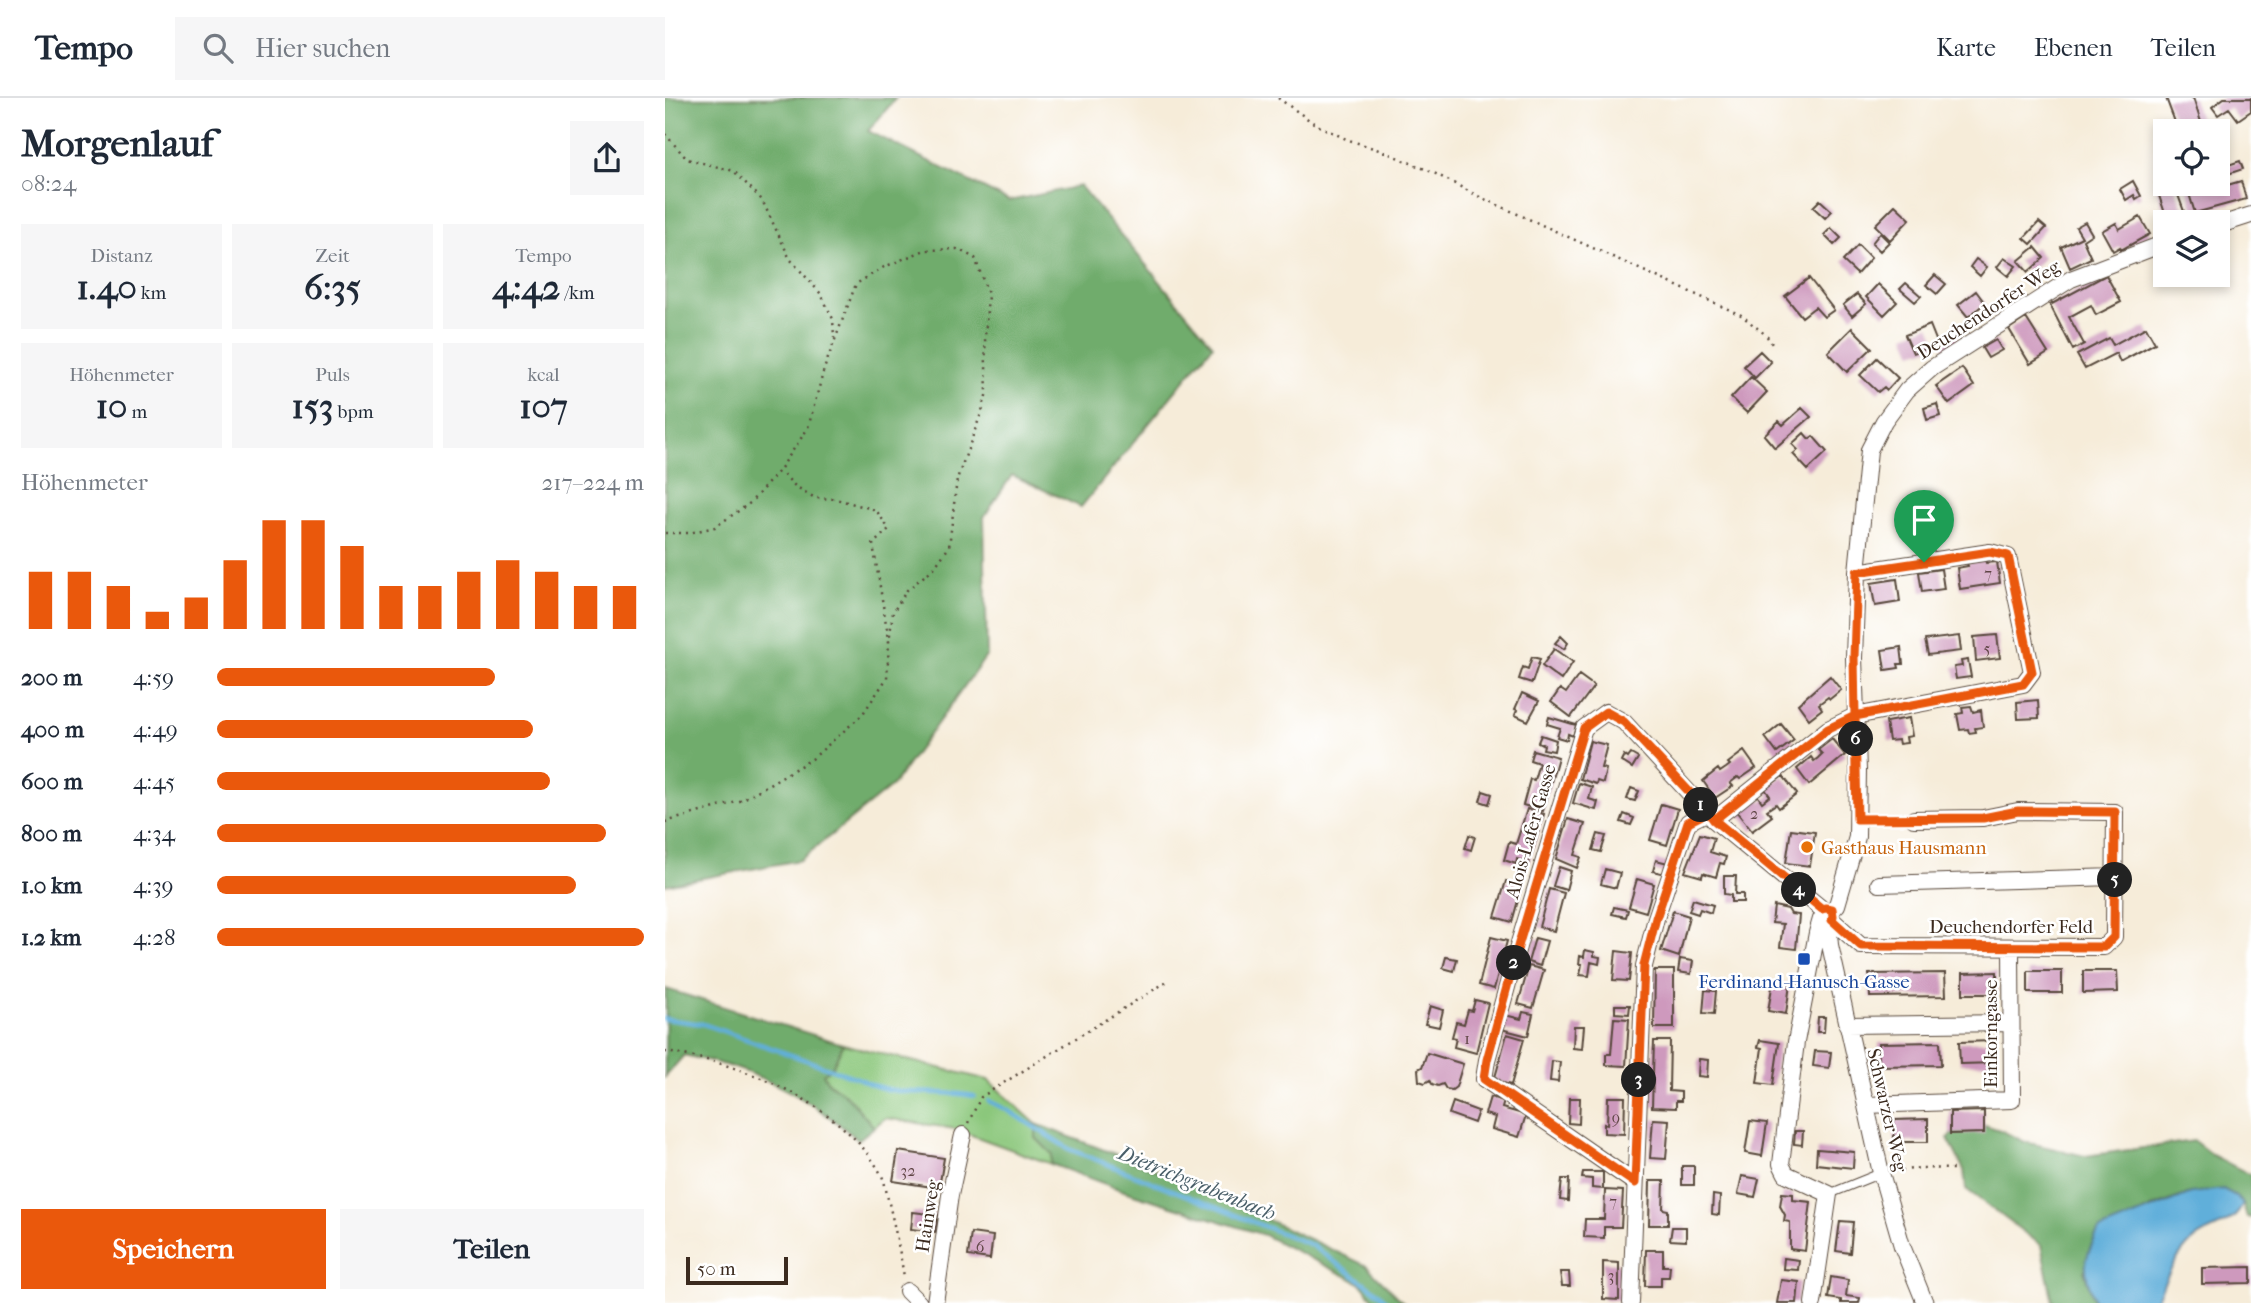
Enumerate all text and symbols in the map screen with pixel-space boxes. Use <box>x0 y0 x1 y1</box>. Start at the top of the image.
search box <box>175 17 665 80</box>
text: Tempo <box>35 29 133 68</box>
icon: search <box>199 29 237 67</box>
text: Hier suchen <box>255 33 390 64</box>
text: Karte <box>1936 34 1996 62</box>
text: Ebenen <box>2034 34 2113 62</box>
text: Teilen <box>2151 34 2216 62</box>
map controls <box>2153 119 2230 287</box>
button: locate <box>2153 119 2230 196</box>
text: Morgenlauf <box>21 121 214 166</box>
button: share <box>570 121 644 195</box>
text: 08:24 <box>21 170 76 197</box>
button: layers <box>2153 210 2230 287</box>
text: Distanz <box>90 245 153 267</box>
text: Zeit <box>315 245 350 267</box>
text: Tempo <box>515 245 572 267</box>
street label: Deuchendorfer Weg <box>1913 255 2065 364</box>
text: 1.40 <box>77 267 137 308</box>
text: 6:35 <box>304 267 361 308</box>
text: 4:42 <box>492 267 560 308</box>
text: km <box>137 282 166 304</box>
text: /km <box>560 282 595 304</box>
text: Höhenmeter <box>69 364 174 386</box>
text: Puls <box>315 364 350 386</box>
text: kcal <box>528 364 559 386</box>
text: 10 <box>96 386 127 427</box>
text: 153 <box>292 386 333 427</box>
text: 107 <box>519 386 568 427</box>
text: m <box>127 401 147 423</box>
text: bpm <box>333 401 373 423</box>
text: Höhenmeter <box>21 469 148 496</box>
text: 217–224 m <box>542 469 644 496</box>
pin <box>1894 490 1954 562</box>
icon: arrive <box>1905 501 1943 539</box>
house number: 7 <box>1984 564 1992 583</box>
house number: 5 <box>1984 639 1991 658</box>
text: 200 m <box>21 664 82 691</box>
text: 4:59 <box>133 664 174 691</box>
text: 400 m <box>21 716 84 743</box>
text: 4:49 <box>133 716 178 743</box>
pin: 6 <box>1839 722 1873 756</box>
text: 6 <box>1850 727 1861 749</box>
street label: Alois-Lafer-Gasse <box>1501 762 1561 902</box>
text: 600 m <box>21 768 83 795</box>
text: 4:45 <box>133 768 175 795</box>
pin: 1 <box>1683 788 1719 822</box>
text: 1 <box>1697 793 1704 815</box>
house number: 2 <box>1750 804 1758 823</box>
text: 800 m <box>21 820 82 847</box>
text: 4:34 <box>133 820 175 847</box>
place label: Gasthaus Hausmann <box>1821 837 1986 859</box>
marker: Gasthaus Hausmann <box>1799 839 1815 855</box>
pin: 5 <box>2097 862 2133 898</box>
text: 5 <box>2110 868 2119 890</box>
text: 1.0 km <box>21 872 82 899</box>
text: 4:39 <box>133 872 174 899</box>
pin: 4 <box>1781 872 1817 908</box>
text: 4 <box>1793 878 1804 900</box>
street label: Deuchendorfer Feld <box>1929 916 2094 938</box>
text: 1.2 km <box>21 924 81 951</box>
text: 4:28 <box>133 924 176 951</box>
pin: 2 <box>1497 946 1531 980</box>
text: 2 <box>1509 951 1518 973</box>
marker: Ferdinand-Hanusch-Gasse <box>1796 951 1812 967</box>
place label: Ferdinand-Hanusch-Gasse <box>1698 971 1910 993</box>
street label: Einkorngasse <box>1980 980 2002 1088</box>
house number: 1 <box>1464 1029 1470 1048</box>
street label: Schwarzer Weg <box>1862 1046 1912 1175</box>
pin: 3 <box>1621 1062 1657 1098</box>
text: 3 <box>1635 1068 1642 1090</box>
house number: 9 <box>1612 1108 1620 1127</box>
water label: Dietrichgrabenbach <box>1113 1140 1279 1226</box>
house number: 32 <box>901 1161 915 1180</box>
street label: Hainweg <box>911 1177 945 1254</box>
house number: 7 <box>1609 1192 1617 1211</box>
button: Speichern <box>21 1209 326 1289</box>
button: Teilen <box>340 1209 644 1289</box>
house number: 6 <box>976 1237 985 1256</box>
scale bar <box>686 1254 787 1286</box>
text: 50 m <box>697 1258 736 1280</box>
house number: 3 <box>1608 1266 1614 1285</box>

